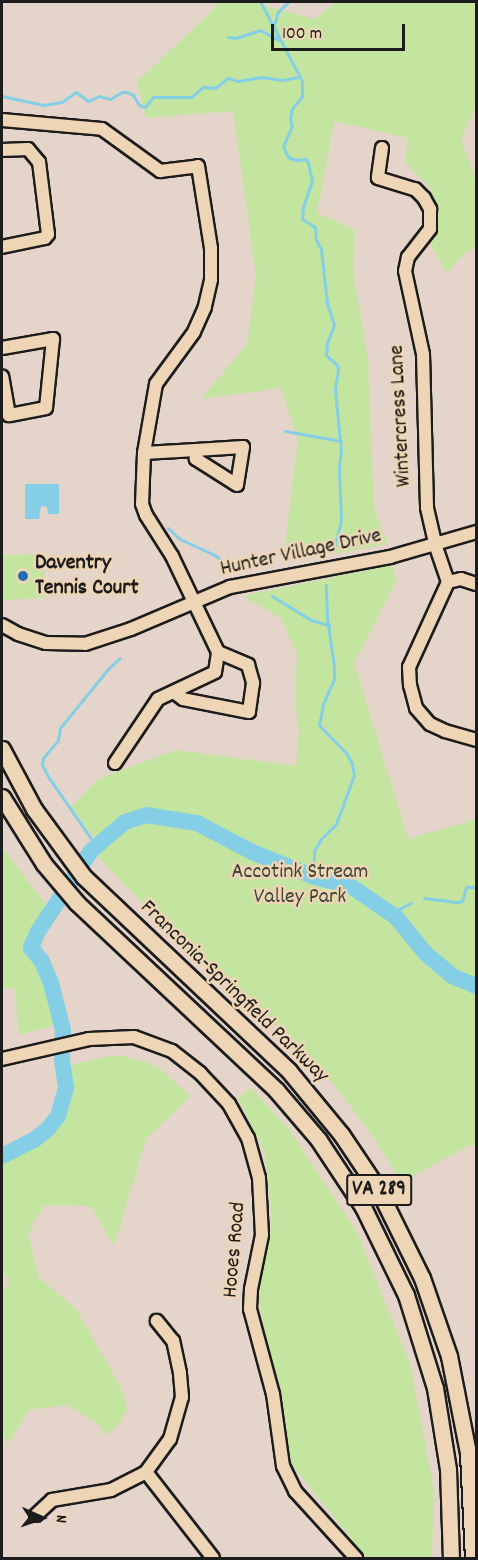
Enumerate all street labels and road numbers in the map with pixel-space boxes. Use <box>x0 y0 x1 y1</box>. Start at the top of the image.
street label: Wintercress Lane <box>384 344 418 488</box>
street label: Hunter Village Drive <box>218 523 384 583</box>
street label: Franconia-Springfield Parkway <box>134 895 334 1089</box>
road number: VA 289 <box>346 1172 412 1208</box>
street label: Hooes Road <box>218 1201 252 1299</box>

